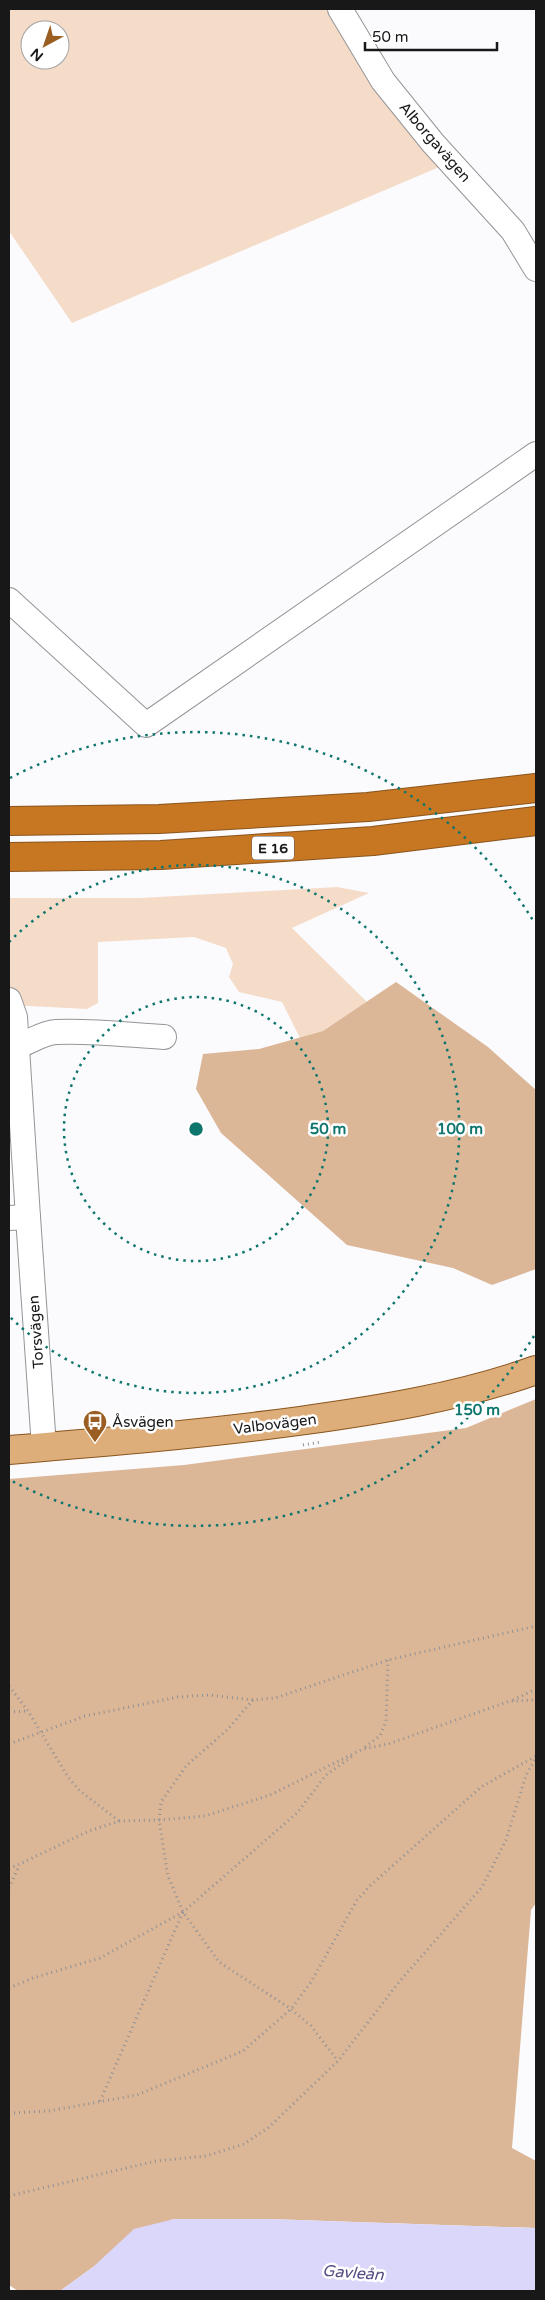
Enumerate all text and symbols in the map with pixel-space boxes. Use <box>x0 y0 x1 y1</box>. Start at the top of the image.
north arrow <box>20 20 70 70</box>
scale bar <box>365 20 498 52</box>
text: 50 m <box>372 28 409 46</box>
text: N <box>27 44 47 65</box>
street label: Alborgavägen <box>395 98 475 186</box>
road number: E 16 <box>252 836 294 860</box>
centre of rings <box>187 1120 205 1138</box>
text: 50 m <box>310 1120 346 1138</box>
text: 100 m <box>437 1120 483 1138</box>
street label: Torsvägen <box>24 1295 48 1369</box>
text: 150 m <box>454 1401 500 1419</box>
bus stop icon: Åsvägen <box>82 1409 108 1443</box>
street label: Valbovägen <box>232 1410 318 1438</box>
place label: Åsvägen <box>112 1413 174 1431</box>
water label: Gavleån <box>322 2261 385 2285</box>

